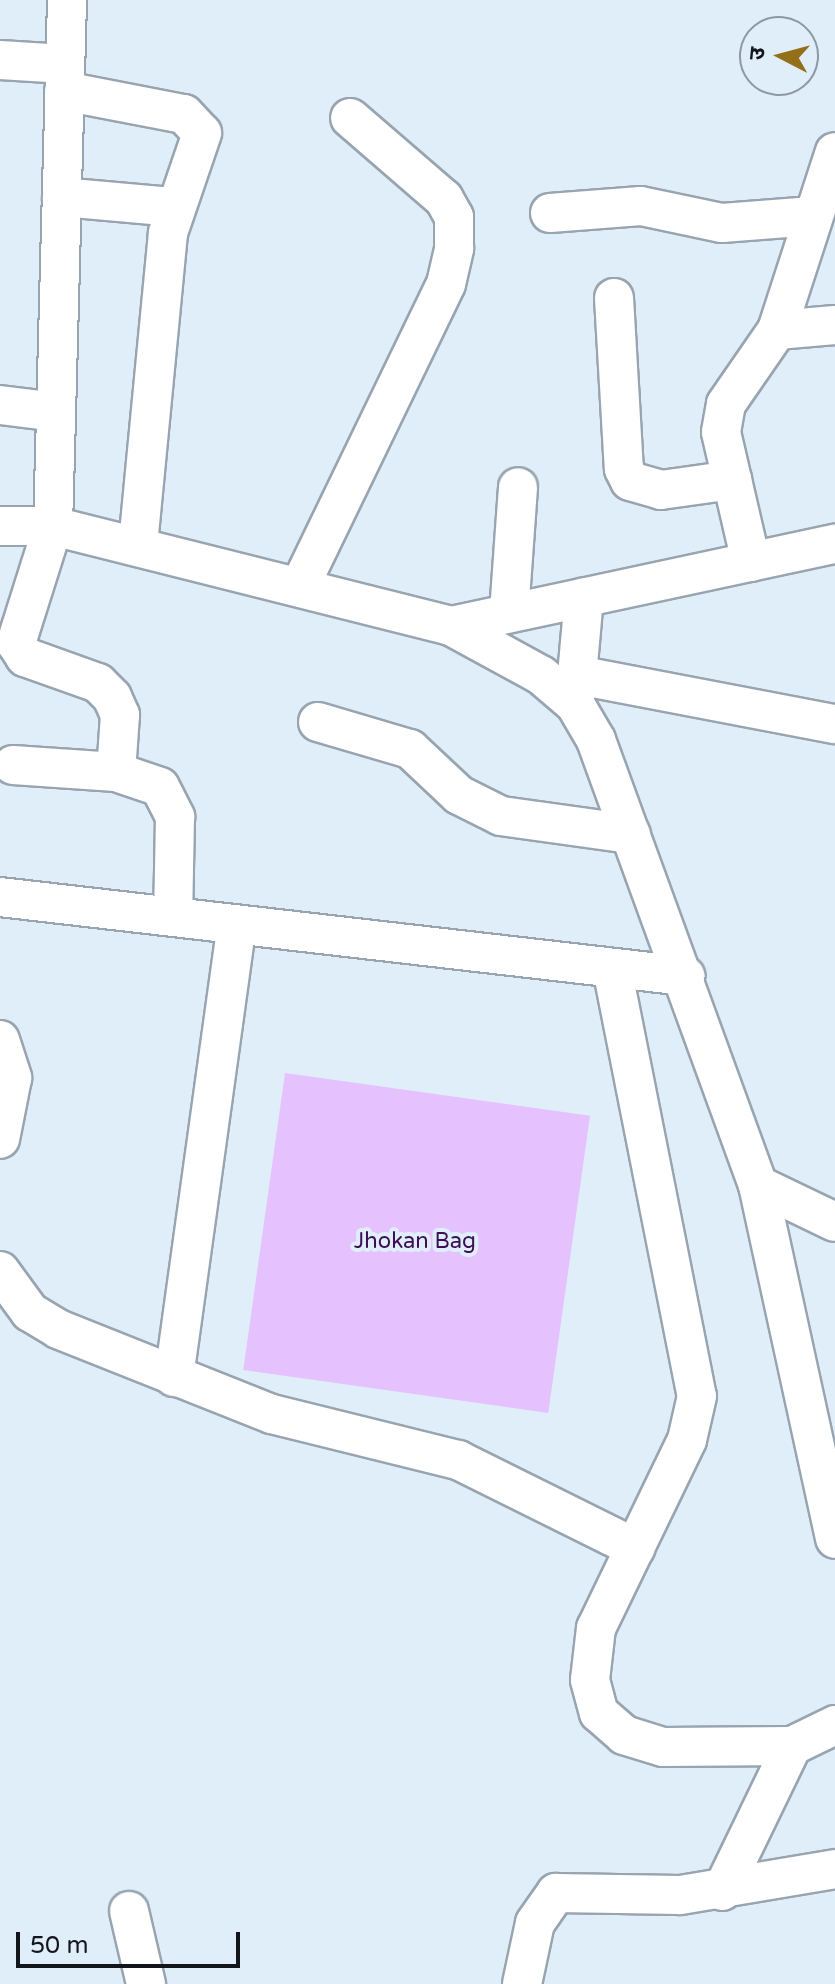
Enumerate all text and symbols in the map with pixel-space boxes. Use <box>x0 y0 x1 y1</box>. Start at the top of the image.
north arrow <box>739 16 819 96</box>
text: उ <box>744 46 771 61</box>
park label: Jhokan Bag <box>354 1229 476 1255</box>
scale bar <box>20 1916 244 1966</box>
text: 50 m <box>30 1931 88 1960</box>

